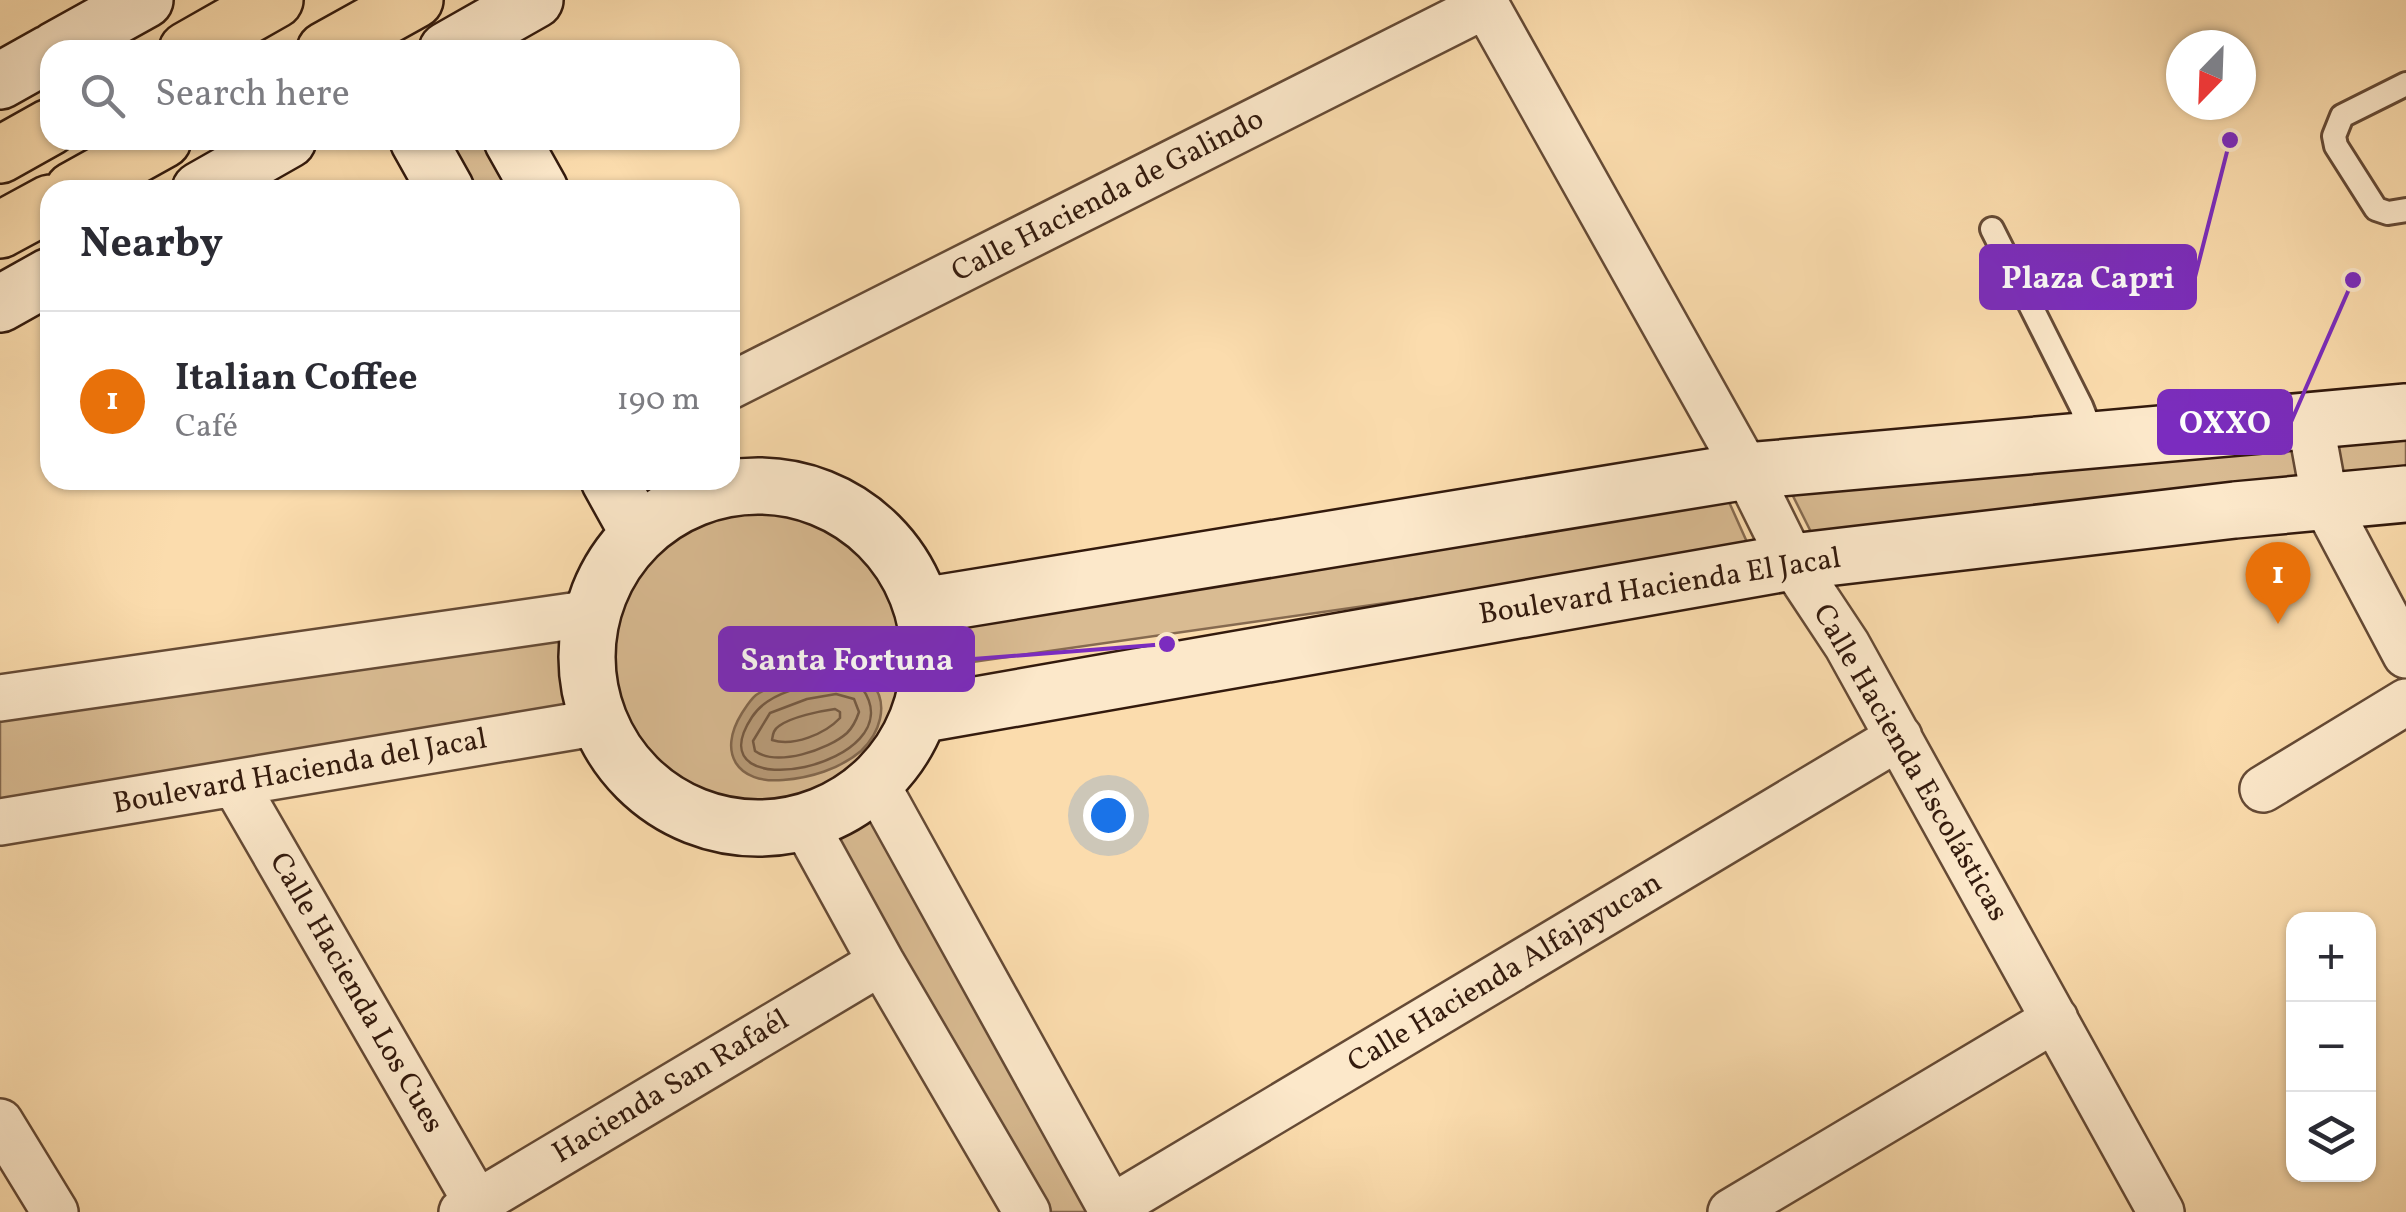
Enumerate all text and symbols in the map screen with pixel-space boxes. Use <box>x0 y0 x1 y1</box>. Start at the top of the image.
north arrow <box>2166 30 2256 120</box>
search box <box>40 40 740 150</box>
icon: search <box>75 68 130 123</box>
text: Search here <box>155 69 350 122</box>
street label: Calle Hacienda de Galindo <box>945 99 1271 293</box>
text: Nearby <box>80 216 223 275</box>
callout: Plaza Capri <box>1981 246 2195 308</box>
text: Plaza Capri <box>2001 258 2175 302</box>
text: Italian Coffee <box>175 353 418 406</box>
text: 1 <box>106 379 119 423</box>
text: 190 m <box>616 379 700 423</box>
callout: OXXO <box>2159 391 2291 453</box>
text: OXXO <box>2179 403 2271 447</box>
text: Café <box>175 406 238 450</box>
street label: Boulevard Hacienda El Jacal <box>1476 538 1844 636</box>
pin: 1 <box>2246 542 2310 624</box>
street label: Calle Hacienda Escolásticas <box>1802 597 2018 929</box>
callout: Santa Fortuna <box>720 628 973 690</box>
text: Santa Fortuna <box>741 640 953 684</box>
street label: Boulevard Hacienda del Jacal <box>110 718 490 826</box>
your location <box>1083 790 1134 841</box>
street label: Calle Hacienda Los Cues <box>258 845 454 1141</box>
street label: Calle Hacienda Alfajayucan <box>1340 862 1670 1084</box>
map controls <box>2286 912 2376 1182</box>
button: + <box>2286 912 2376 1002</box>
street label: Hacienda San Rafaél <box>545 1000 797 1174</box>
button: − <box>2286 1002 2376 1092</box>
button: layers <box>2286 1092 2376 1182</box>

